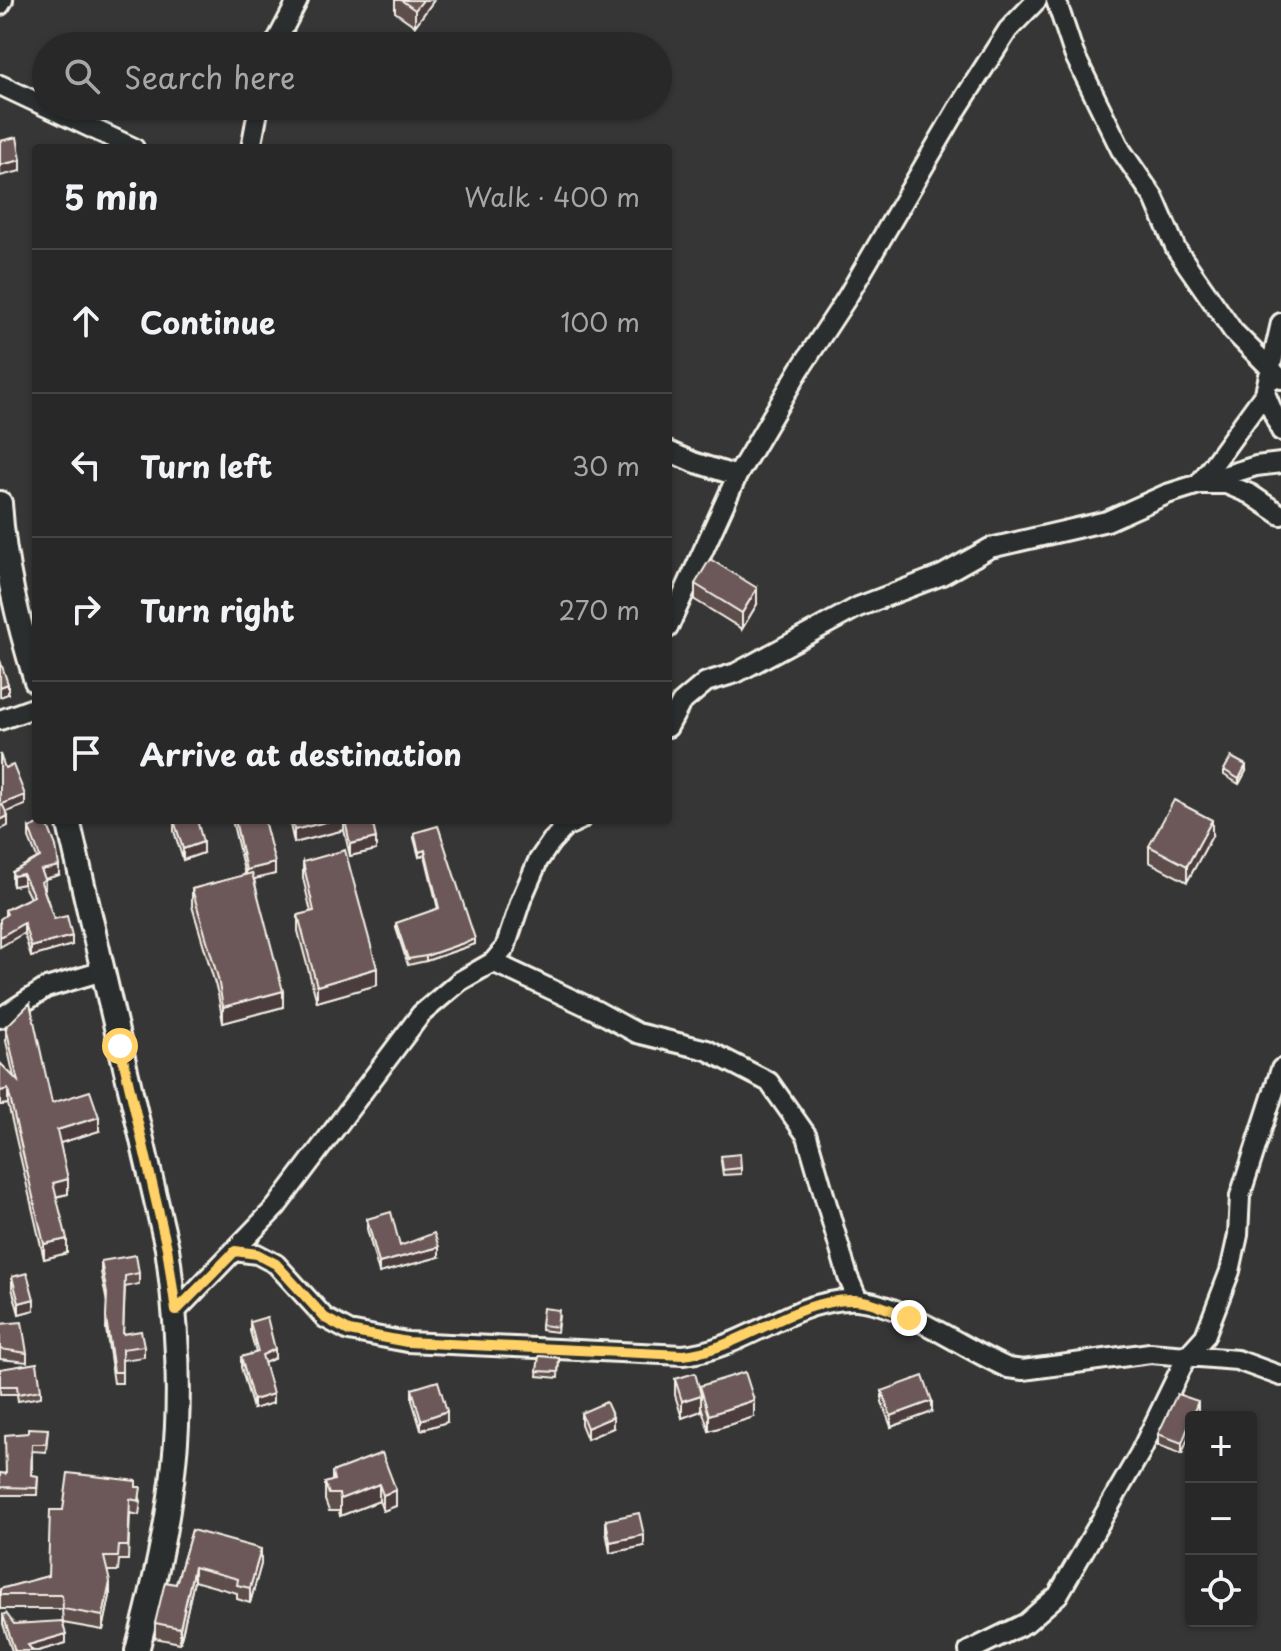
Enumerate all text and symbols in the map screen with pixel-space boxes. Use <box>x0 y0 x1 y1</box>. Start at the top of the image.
search box <box>32 32 672 120</box>
icon: search <box>60 54 104 98</box>
text: Search here <box>124 54 296 99</box>
text: 5 min <box>64 170 158 222</box>
text: Walk · 400 m <box>464 177 640 216</box>
icon: ahead <box>64 299 108 343</box>
text: Continue <box>140 299 275 344</box>
text: 100 m <box>560 302 640 341</box>
icon: left <box>64 443 108 487</box>
text: Turn left <box>140 443 272 488</box>
text: 30 m <box>572 446 640 485</box>
icon: right <box>64 587 108 631</box>
text: Turn right <box>140 587 295 632</box>
text: 270 m <box>559 590 640 629</box>
icon: arrive <box>64 731 108 775</box>
text: Arrive at destination <box>140 731 462 776</box>
route start <box>102 1028 138 1064</box>
route end <box>891 1300 927 1336</box>
map controls <box>1185 1411 1257 1627</box>
button: + <box>1185 1411 1257 1483</box>
button: − <box>1185 1483 1257 1555</box>
button: locate <box>1185 1555 1257 1627</box>

